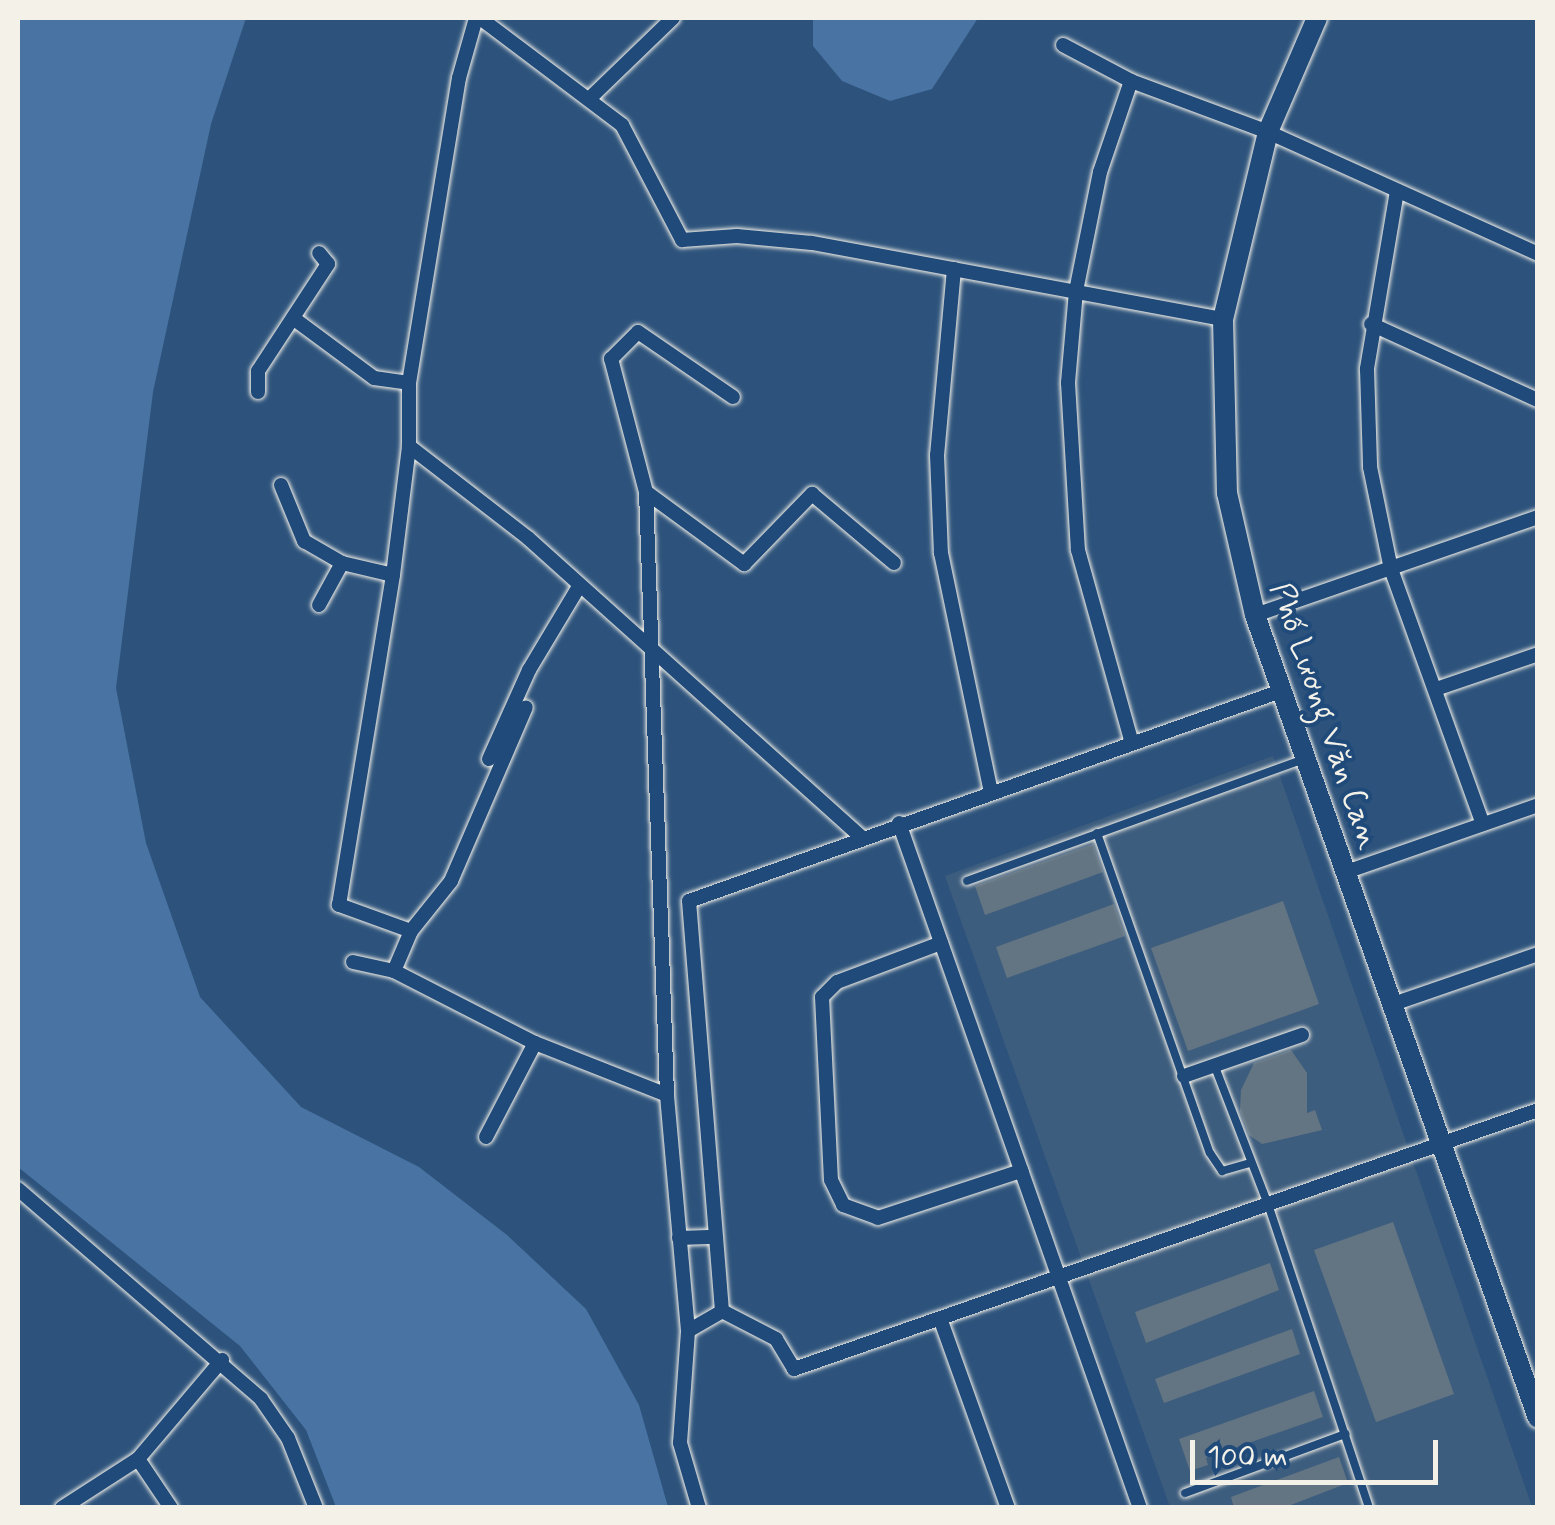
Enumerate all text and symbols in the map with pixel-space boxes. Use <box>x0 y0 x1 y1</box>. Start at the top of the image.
street label: Phố Lương Văn Can <box>1262 581 1386 851</box>
scale bar <box>1195 1420 1442 1482</box>
text: 100 m <box>1207 1438 1288 1477</box>

